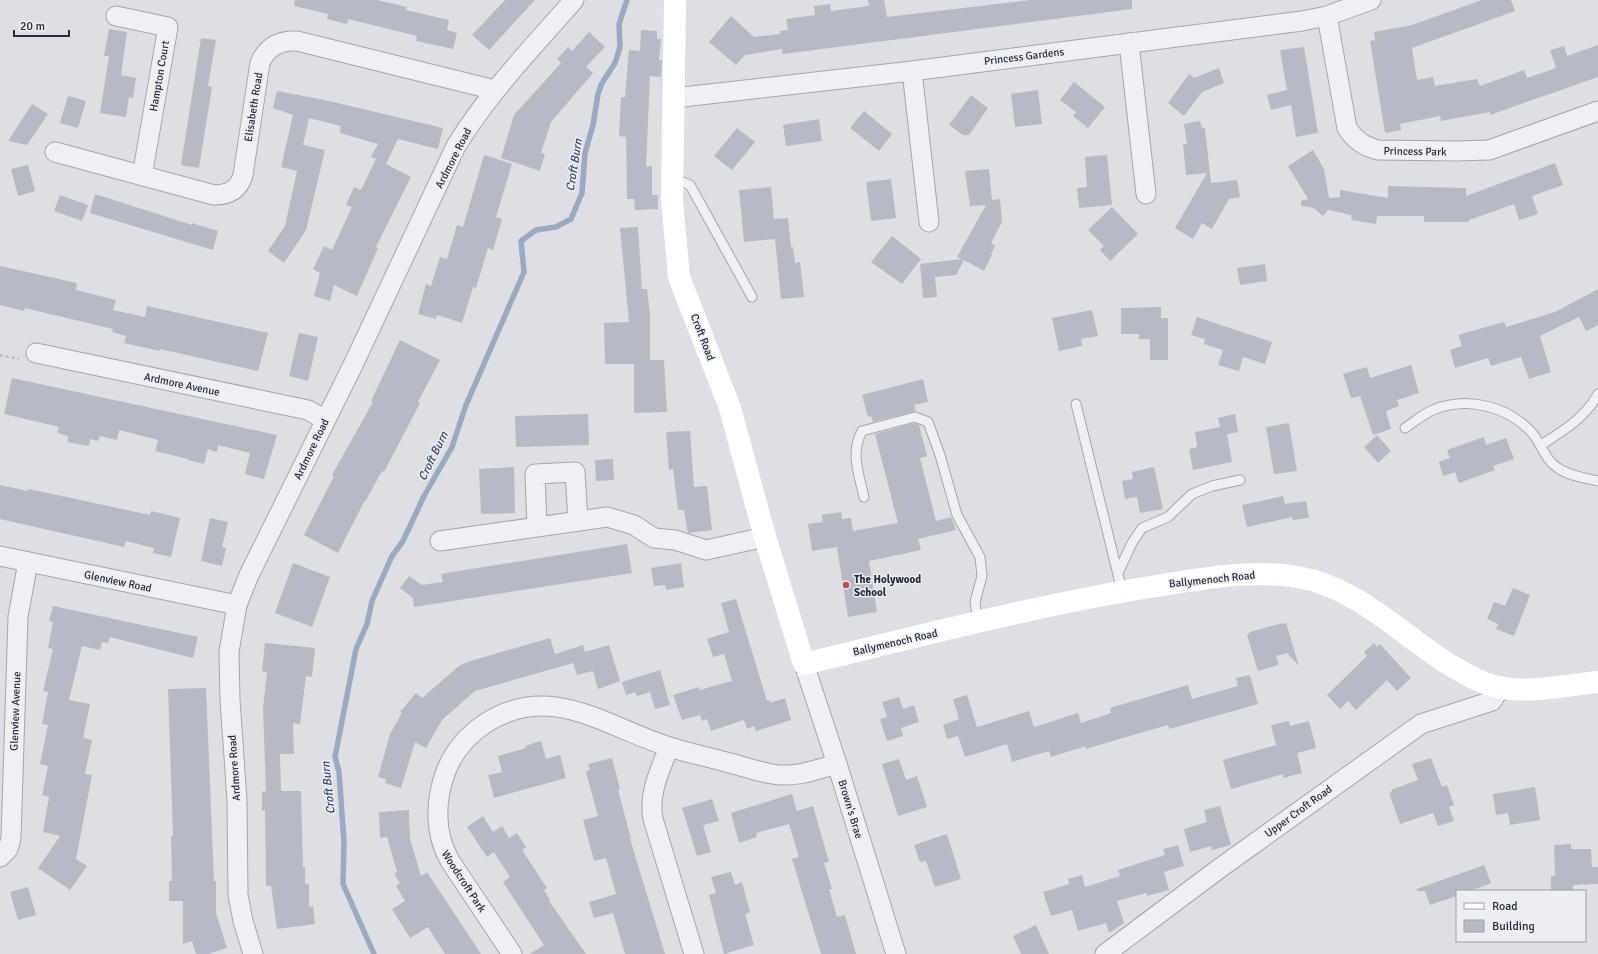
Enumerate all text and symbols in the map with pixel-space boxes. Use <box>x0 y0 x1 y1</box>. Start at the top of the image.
scale bar <box>14 12 69 38</box>
text: 20 m <box>20 19 45 34</box>
street label: Hampton Court <box>147 39 172 113</box>
street label: Princess Gardens <box>983 45 1065 68</box>
street label: Elisabeth Road <box>242 71 265 143</box>
street label: Ardmore Road <box>433 126 474 191</box>
water label: Croft Burn <box>563 137 586 192</box>
street label: Princess Park <box>1383 144 1447 159</box>
street label: Croft Road <box>688 312 717 363</box>
street label: Ardmore Avenue <box>143 370 221 399</box>
street label: Ardmore Road <box>291 416 332 482</box>
water label: Croft Burn <box>415 429 452 483</box>
street label: Glenview Road <box>83 568 153 595</box>
street label: Ballymenoch Road <box>1168 568 1256 590</box>
place label: The Holywood School <box>854 573 921 599</box>
marker: The Holywood School <box>841 580 851 590</box>
street label: Ballymenoch Road <box>851 626 939 659</box>
street label: Glenview Avenue <box>8 671 23 751</box>
street label: Ardmore Road <box>226 734 243 801</box>
water label: Croft Burn <box>318 760 339 815</box>
street label: Brown's Brae <box>835 778 866 840</box>
street label: Upper Croft Road <box>1262 782 1335 840</box>
street label: Woodcroft Park <box>439 848 489 915</box>
legend <box>1456 890 1586 942</box>
text: Road <box>1492 899 1518 914</box>
text: Building <box>1492 919 1535 934</box>

